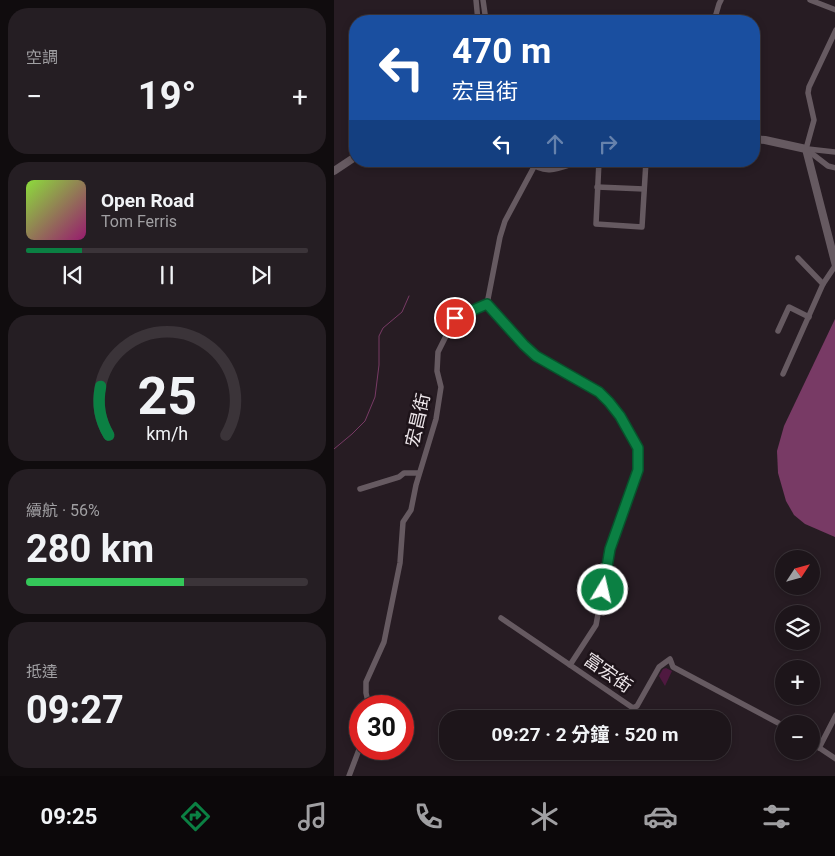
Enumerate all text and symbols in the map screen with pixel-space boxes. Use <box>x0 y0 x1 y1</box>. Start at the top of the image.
text: 470 m <box>452 31 551 72</box>
icon: left <box>369 35 434 100</box>
text: 空調 <box>26 48 58 67</box>
text: 19° <box>138 74 196 118</box>
text: 宏昌街 <box>452 79 518 104</box>
text: − <box>26 80 42 113</box>
text: + <box>292 80 308 113</box>
icon: left <box>488 130 516 158</box>
icon: ahead <box>541 130 569 158</box>
icon: right <box>594 130 622 158</box>
text: Open Road <box>101 189 194 212</box>
text: Tom Ferris <box>101 212 177 231</box>
icon: previous <box>59 261 87 289</box>
icon: pause <box>153 261 181 289</box>
icon: next <box>247 261 275 289</box>
pin <box>434 297 476 339</box>
icon: arrive <box>441 304 469 332</box>
text: 25 <box>137 366 197 427</box>
street label: 宏昌街 <box>401 391 434 449</box>
text: km/h <box>146 423 188 444</box>
text: 續航 · 56% <box>26 501 100 520</box>
text: 280 km <box>26 527 154 571</box>
north arrow <box>775 550 820 595</box>
map controls <box>775 550 820 760</box>
position arrow <box>576 563 628 615</box>
button: layers <box>775 605 820 650</box>
street label: 富宏街 <box>580 649 636 697</box>
button: + <box>775 660 820 705</box>
text: 抵達 <box>26 662 58 681</box>
text: 09:27 <box>26 688 124 732</box>
speed limit sign: 30 <box>349 695 414 760</box>
button: − <box>775 715 820 760</box>
text: 09:27 · 2 分鐘 · 520 m <box>492 723 678 746</box>
icon: directions <box>178 799 213 834</box>
icon: music <box>295 799 330 834</box>
icon: phone <box>411 799 446 834</box>
icon: climate <box>527 799 562 834</box>
icon: car <box>643 799 678 834</box>
icon: filters <box>759 799 794 834</box>
text: 09:25 <box>41 804 97 829</box>

